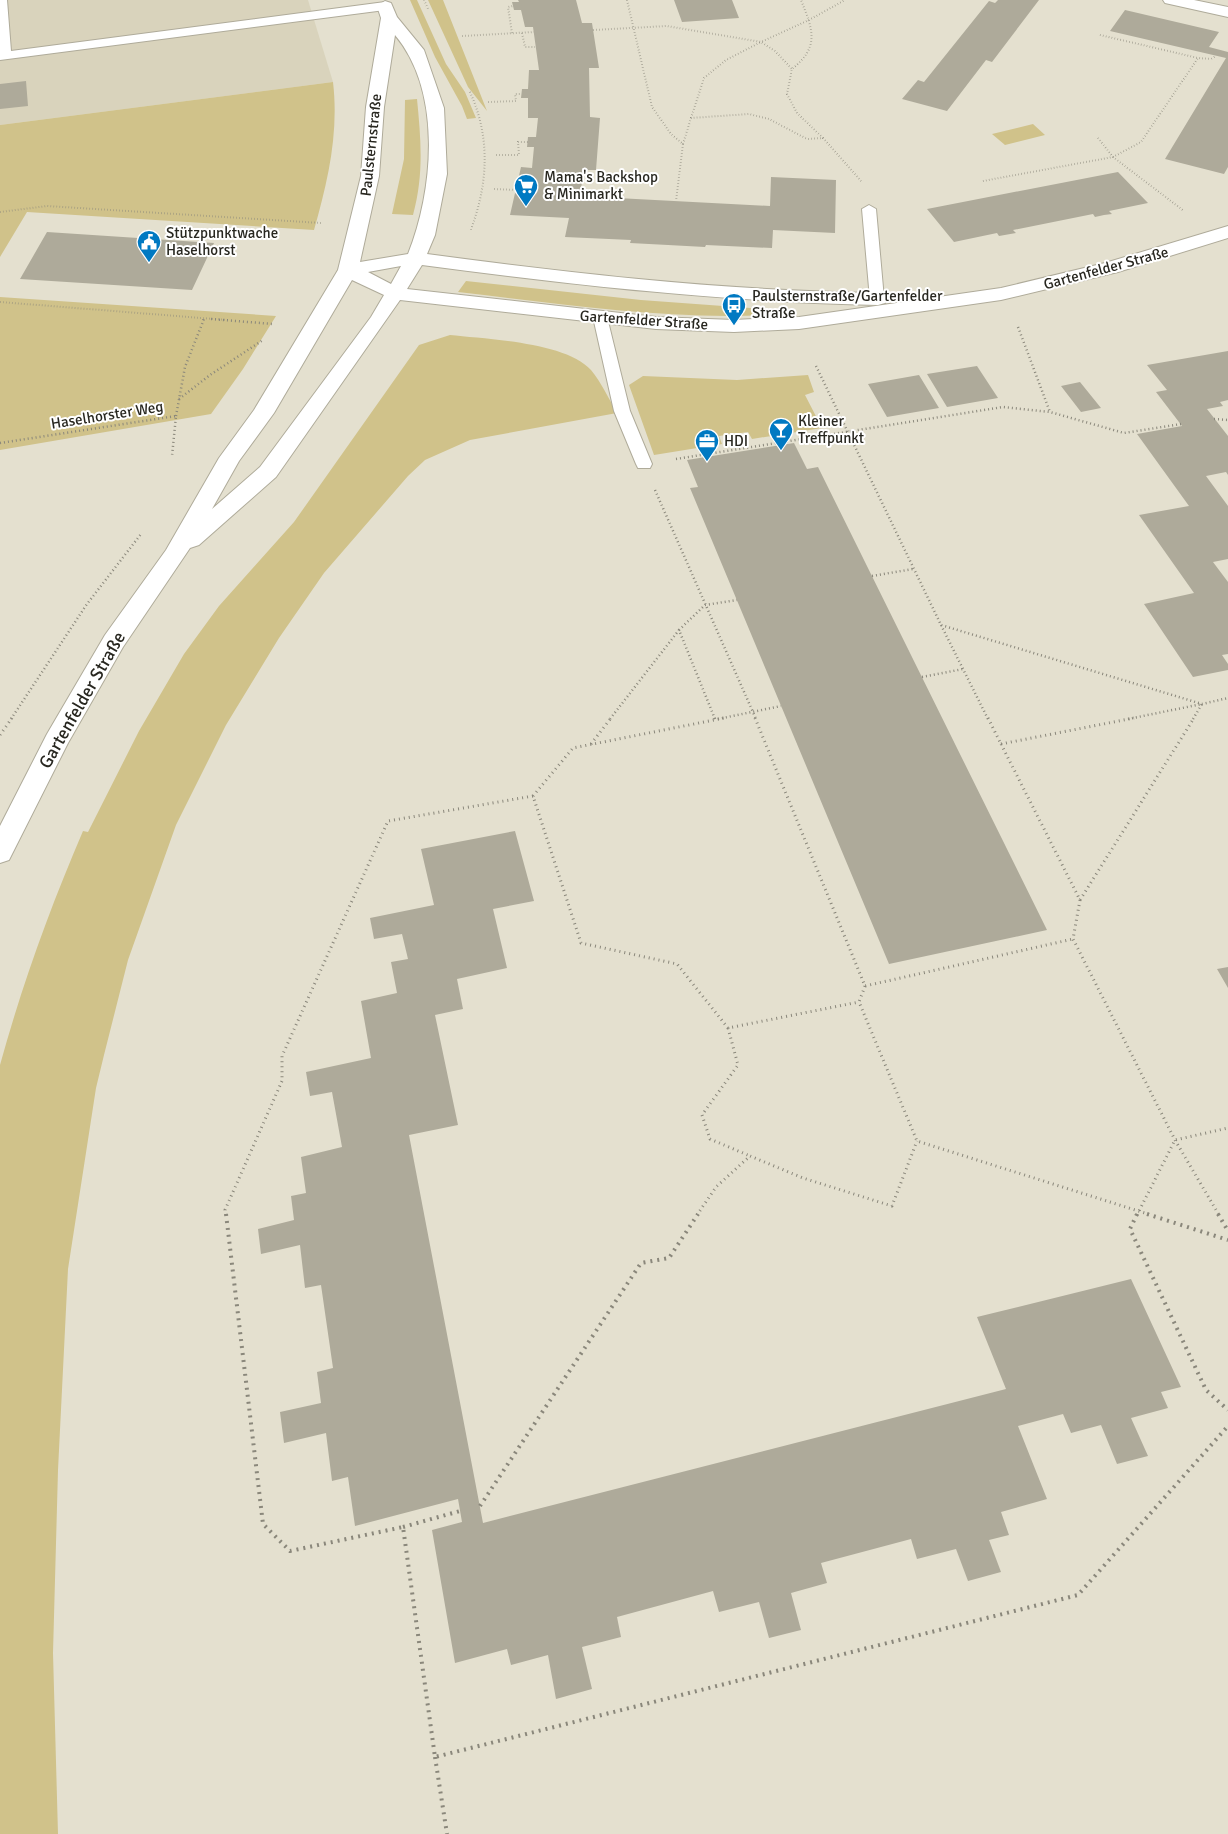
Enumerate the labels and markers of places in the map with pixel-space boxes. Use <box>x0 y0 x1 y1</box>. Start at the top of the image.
place label: Mama's Backshop & Minimarkt <box>544 168 658 203</box>
supermarket icon: Mama's Backshop & Minimarkt <box>513 173 539 207</box>
place label: Stützpunktwache Haselhorst <box>166 224 278 259</box>
public building icon: Stützpunktwache Haselhorst <box>136 229 162 263</box>
place label: Paulsternstraße/Gartenfelder Straße <box>752 287 943 322</box>
bus stop icon: Paulsternstraße/Gartenfelder Straße <box>721 292 747 326</box>
place label: Kleiner Treffpunkt <box>798 412 864 447</box>
bar icon: Kleiner Treffpunkt <box>768 417 794 451</box>
office icon: HDI <box>694 428 720 462</box>
place label: HDI <box>724 432 748 450</box>

